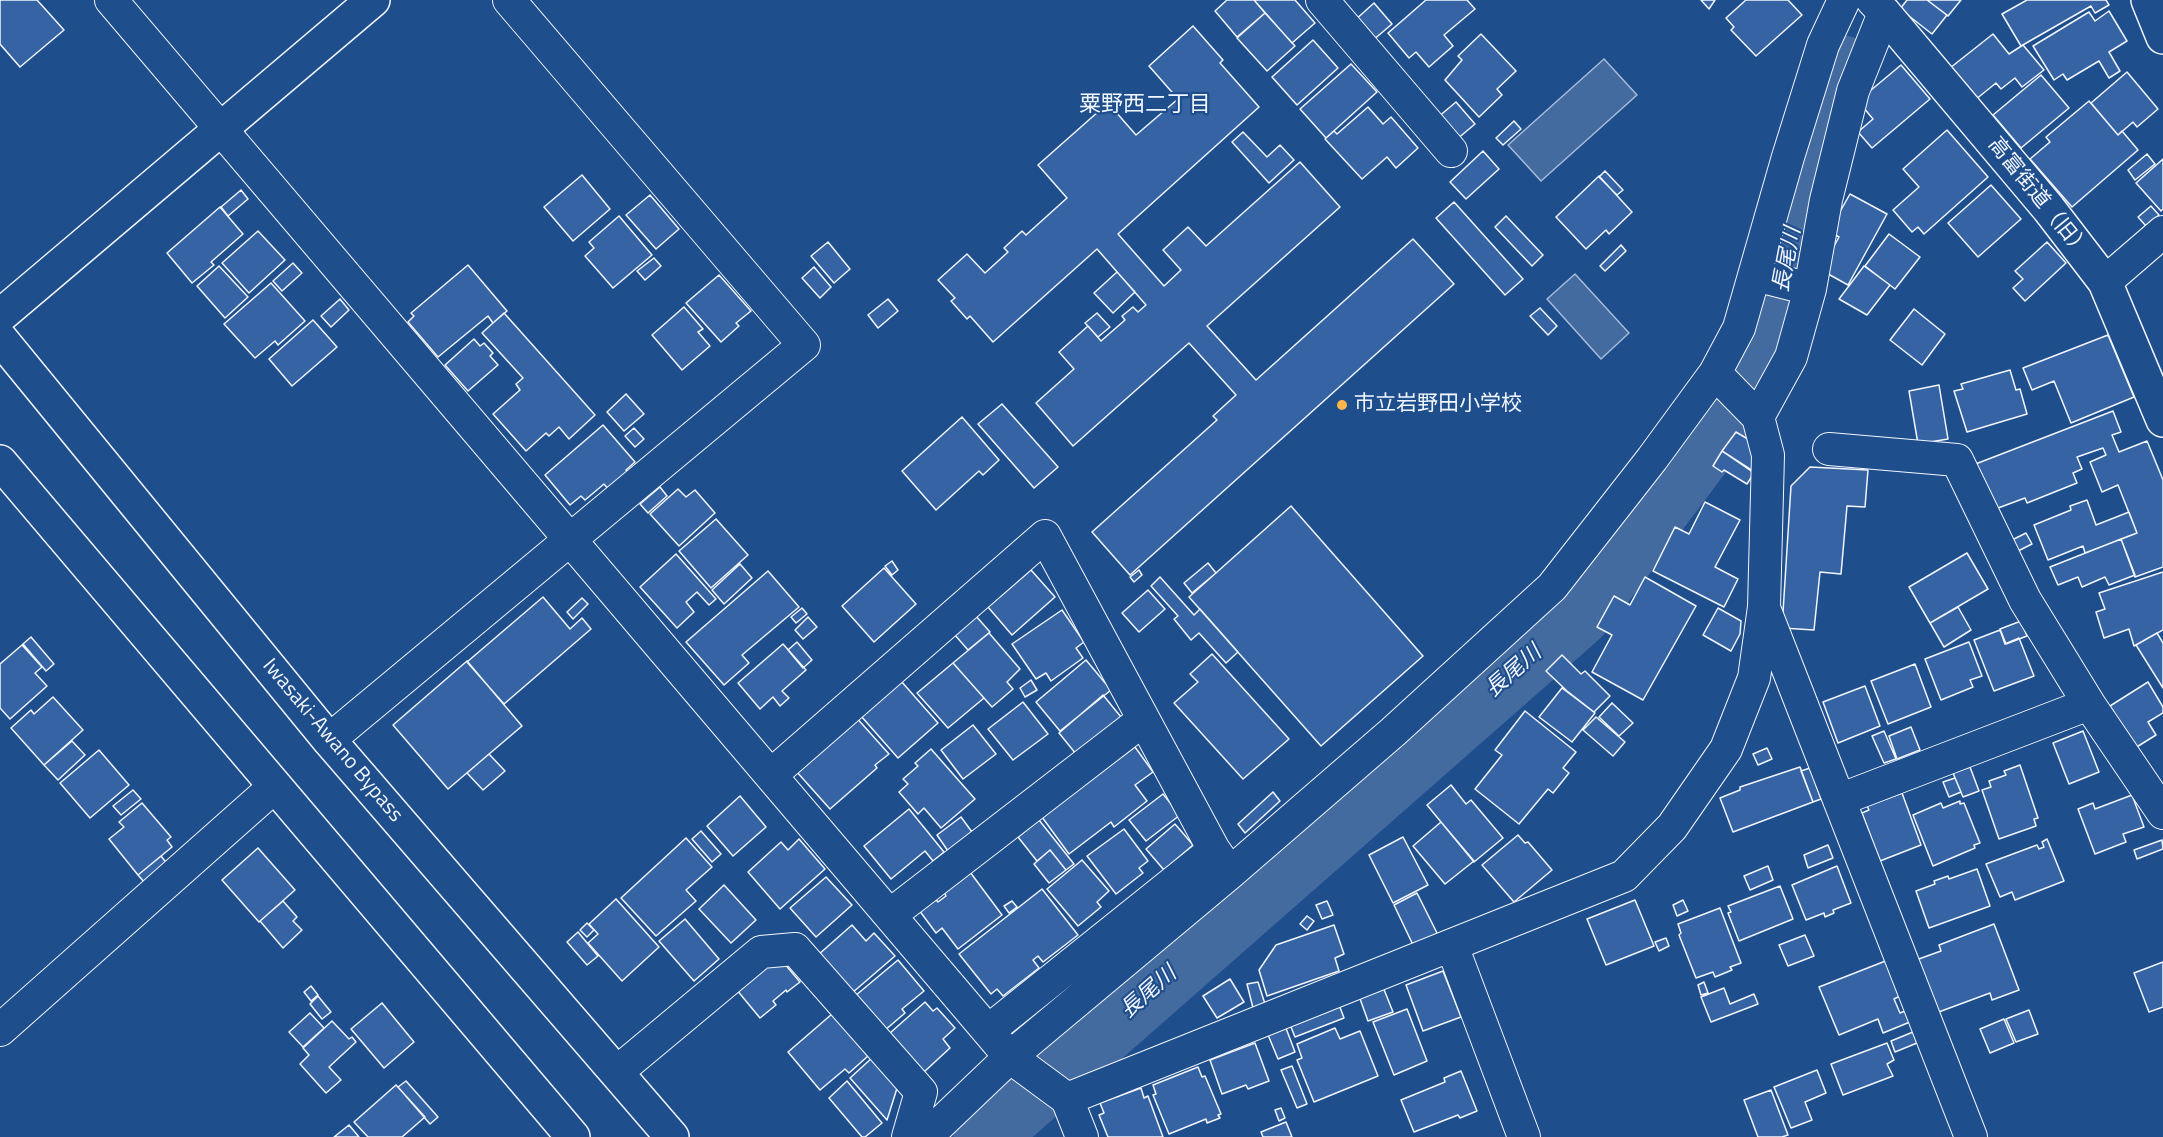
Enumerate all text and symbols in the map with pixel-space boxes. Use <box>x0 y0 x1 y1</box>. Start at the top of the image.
district label: 粟野西二丁目 <box>1079 93 1211 119</box>
street label: 高富街道（旧） <box>1982 133 2094 263</box>
water label: 長尾川 <box>1769 225 1807 295</box>
place label: 市立岩野田小学校 <box>1354 392 1522 418</box>
marker: 市立岩野田小学校 <box>1335 398 1349 412</box>
water label: 長尾川 <box>1480 640 1548 704</box>
street label: Iwasaki-Awano Bypass <box>256 654 408 828</box>
water label: 長尾川 <box>1115 961 1183 1025</box>

